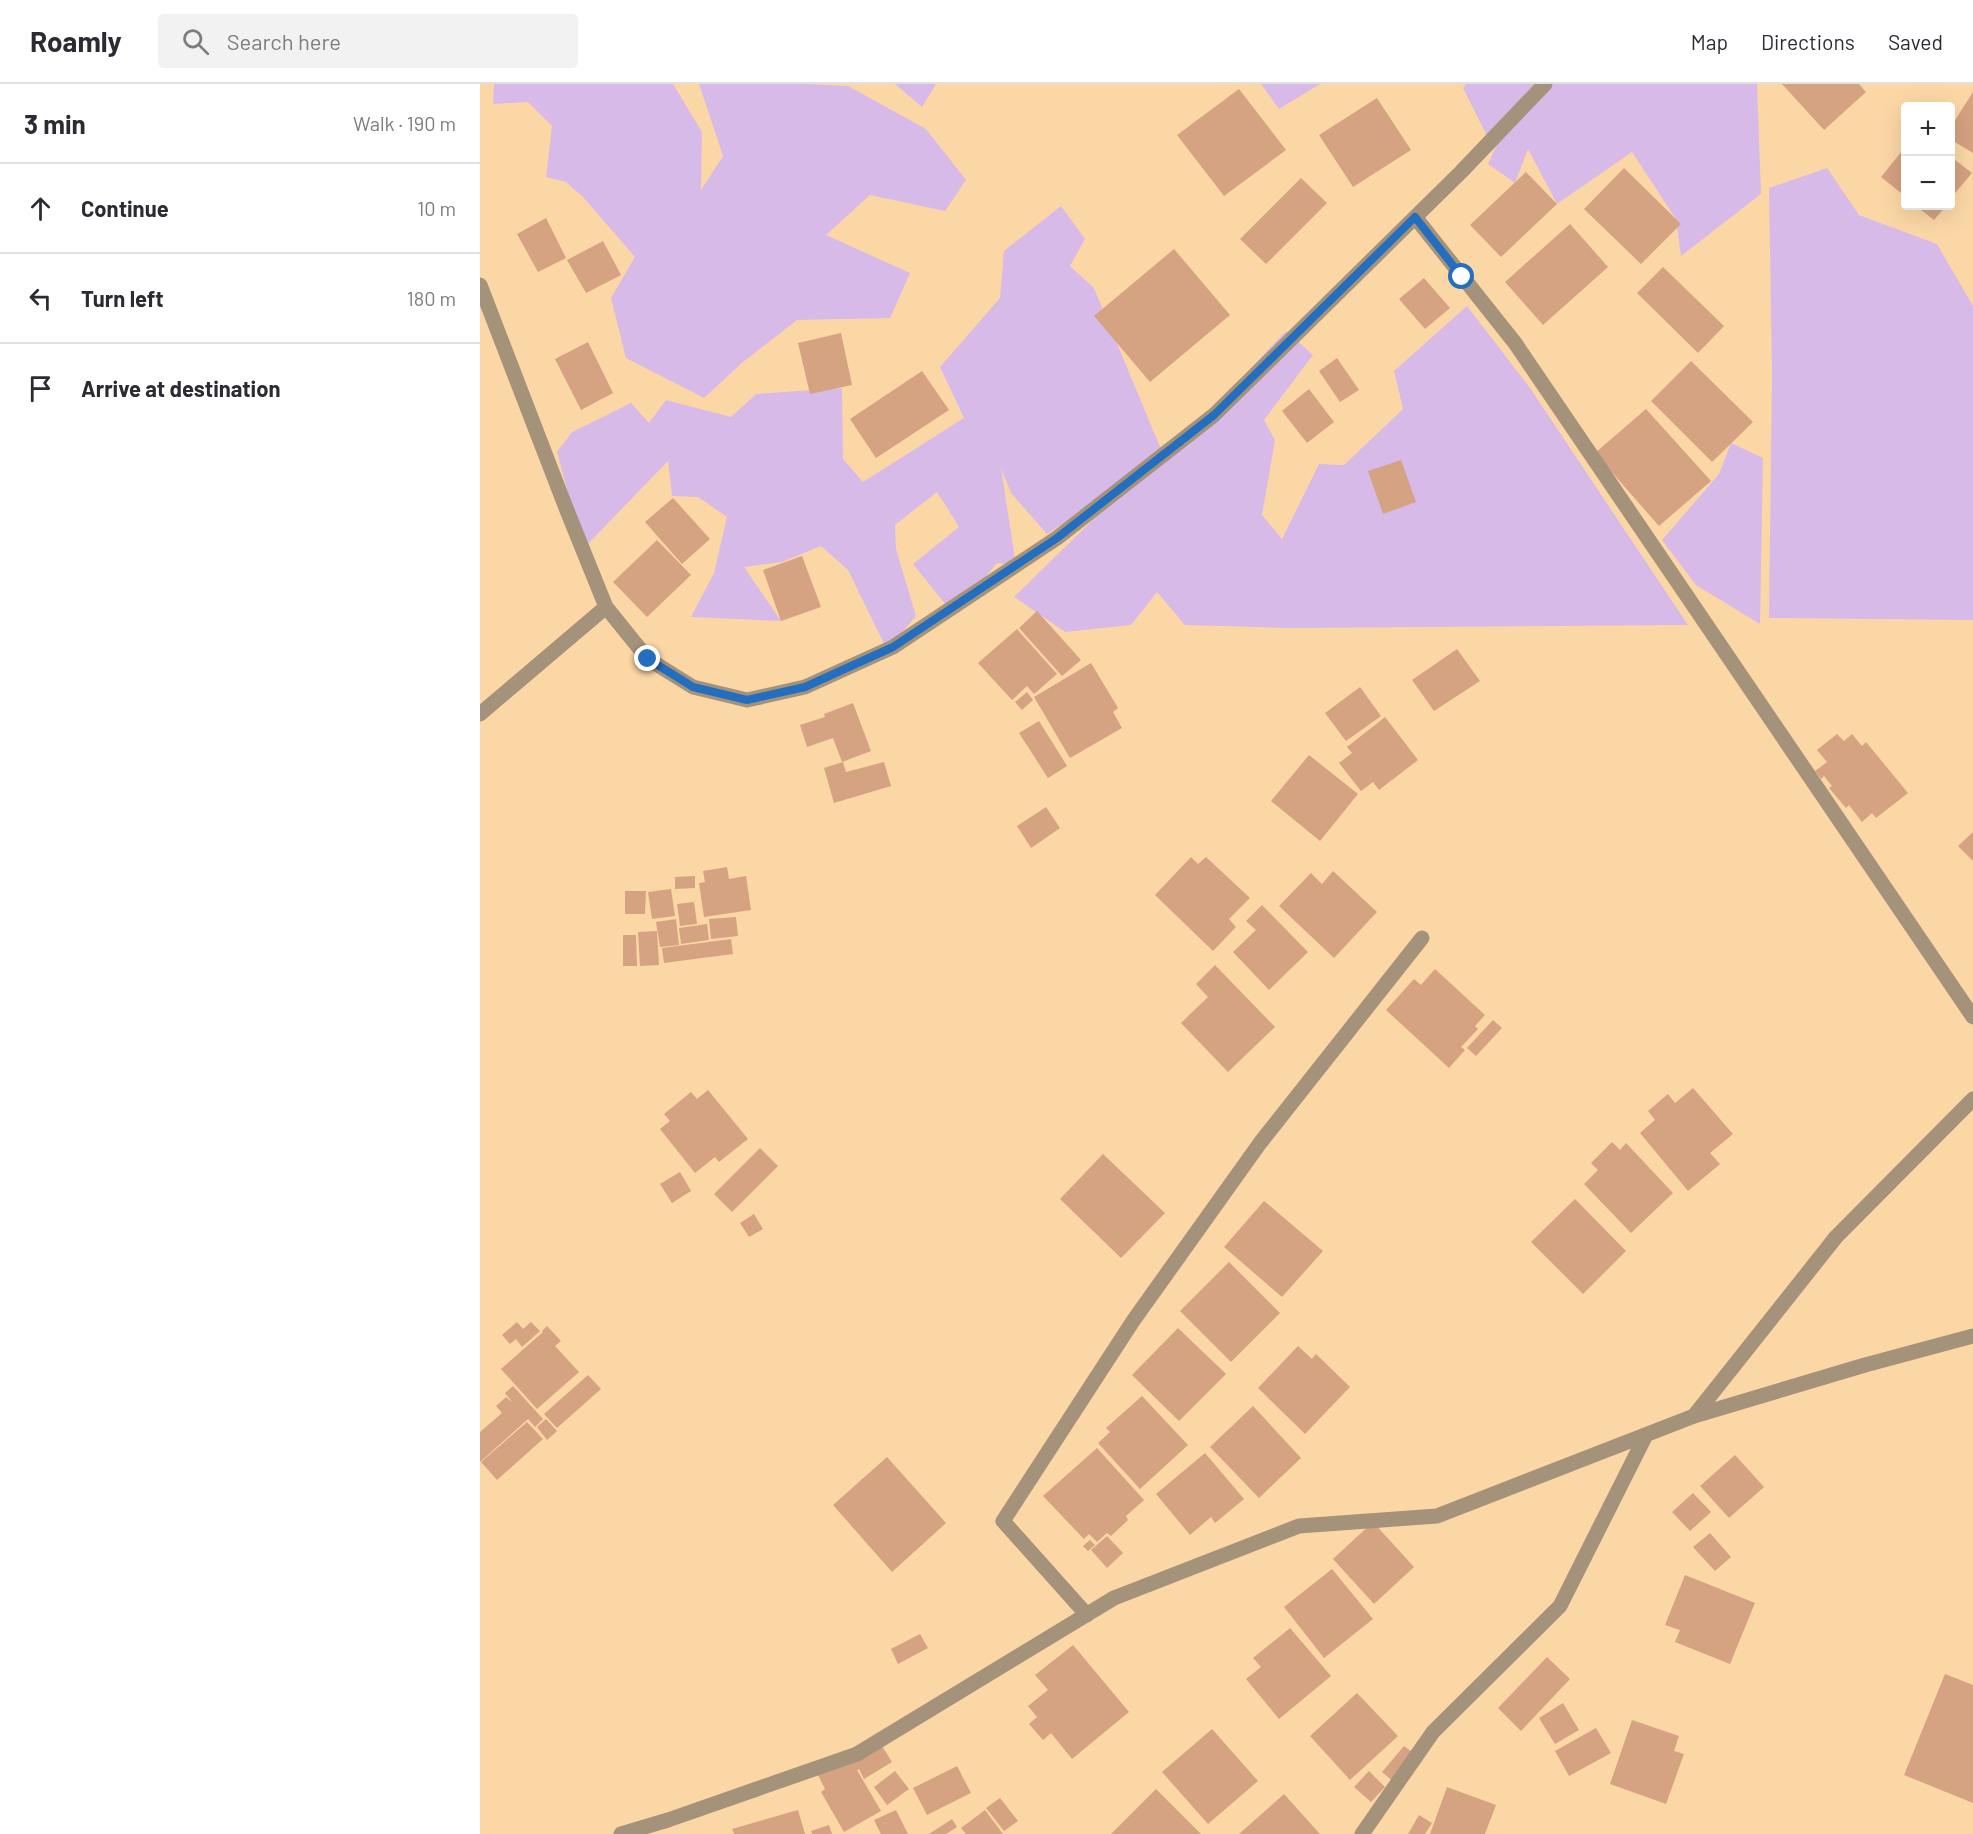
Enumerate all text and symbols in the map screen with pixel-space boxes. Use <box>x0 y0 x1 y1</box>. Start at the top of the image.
search box <box>158 14 578 68</box>
text: Roamly <box>30 24 122 58</box>
icon: search <box>179 25 212 58</box>
text: Search here <box>227 28 341 54</box>
text: Map <box>1691 29 1728 54</box>
text: Directions <box>1761 29 1855 54</box>
text: Saved <box>1888 29 1943 54</box>
map controls <box>1901 102 1955 210</box>
button: + <box>1901 102 1955 156</box>
text: 3 min <box>24 108 86 139</box>
text: Walk · 190 m <box>353 111 456 135</box>
button: − <box>1901 156 1955 210</box>
icon: ahead <box>24 192 57 225</box>
text: Continue <box>81 195 169 221</box>
text: 10 m <box>417 196 456 220</box>
route start <box>1448 263 1474 289</box>
icon: left <box>24 282 57 315</box>
text: Turn left <box>81 285 164 311</box>
text: 180 m <box>407 286 456 310</box>
icon: arrive <box>24 372 57 405</box>
text: Arrive at destination <box>81 375 280 401</box>
route end <box>634 645 660 671</box>

